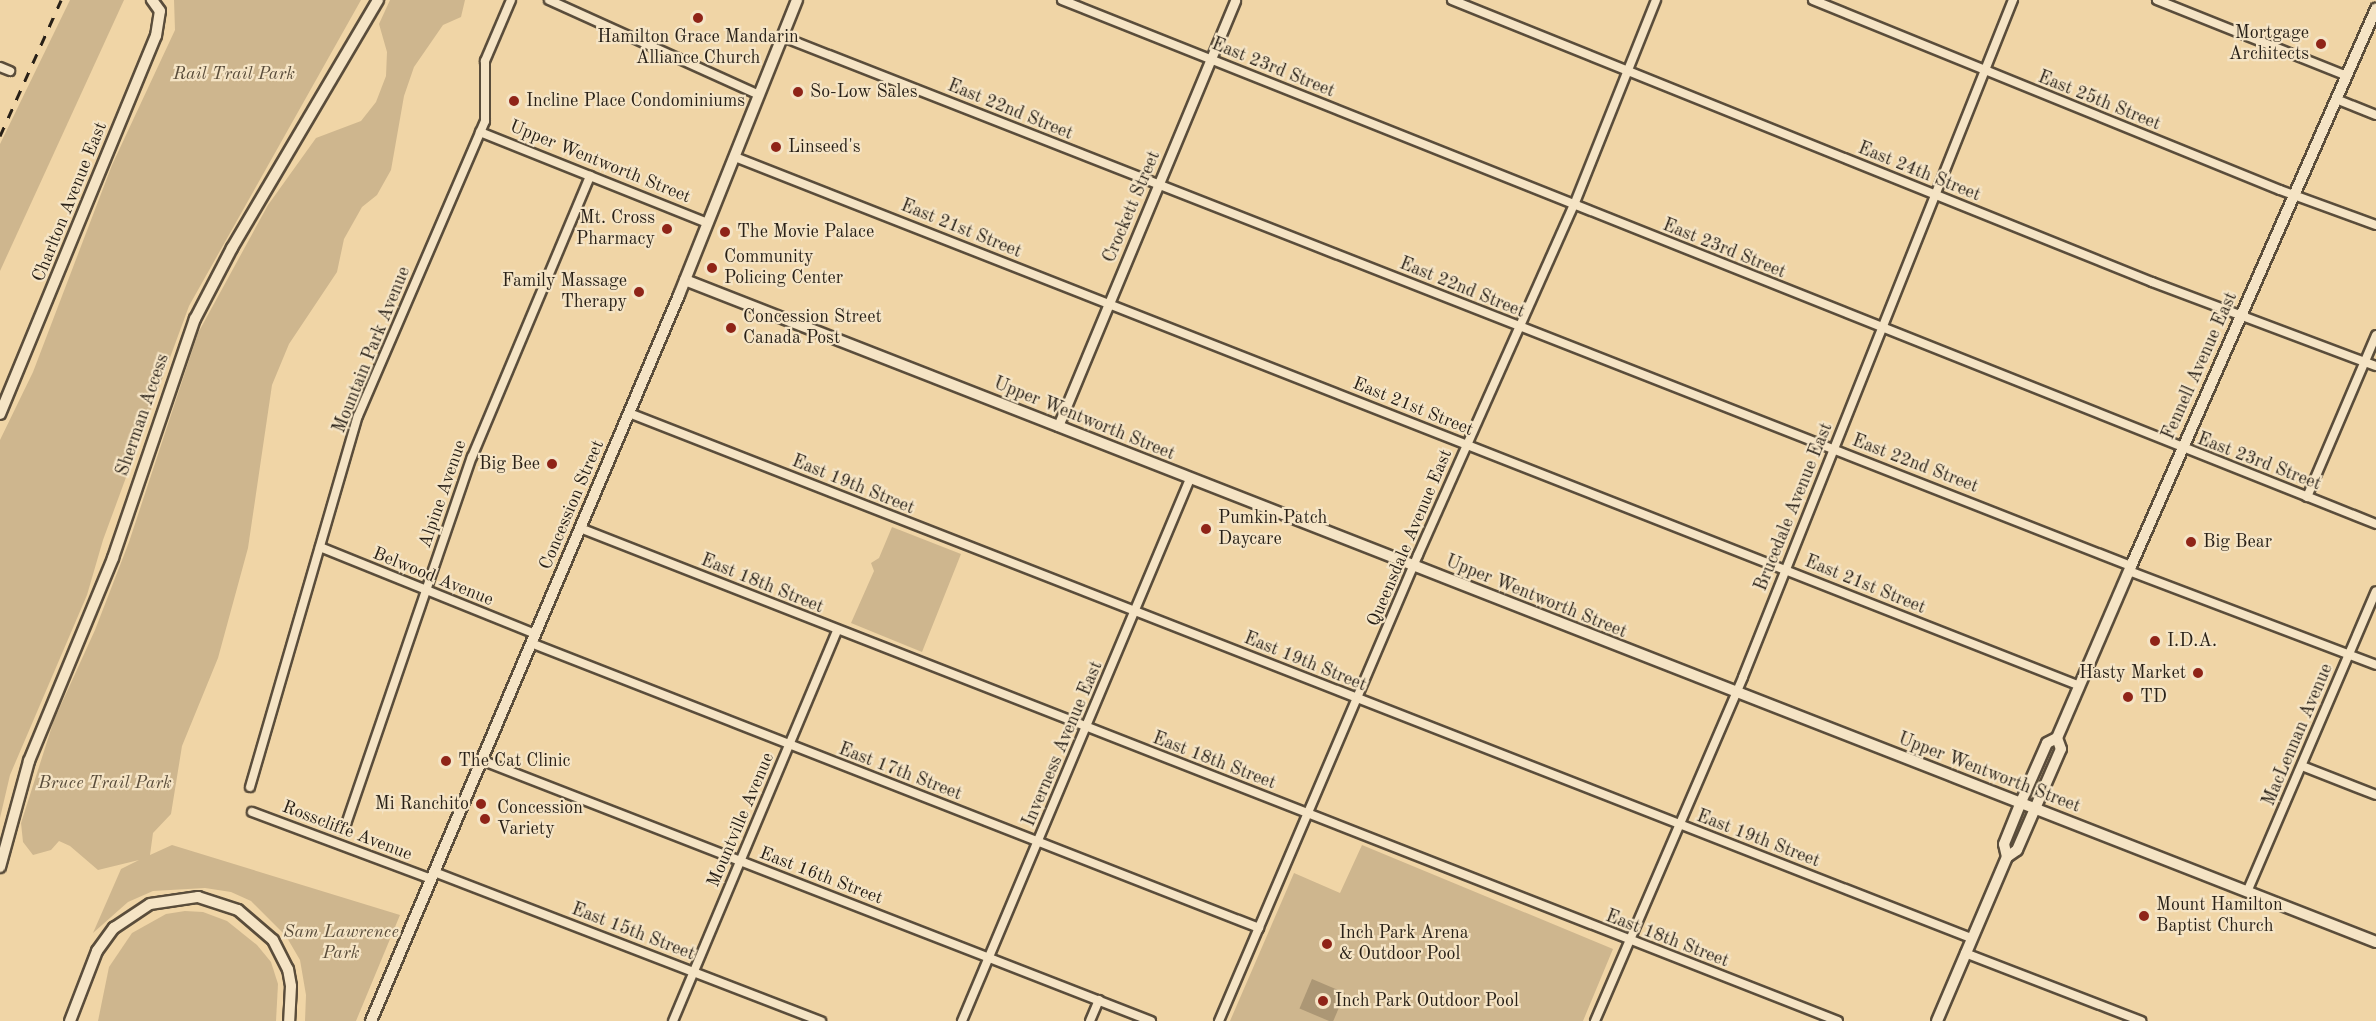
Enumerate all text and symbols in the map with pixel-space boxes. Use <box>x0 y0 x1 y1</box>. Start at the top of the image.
marker: Hamilton Grace Mandarin Alliance Church <box>691 11 705 25</box>
place label: Mortgage Architects <box>2229 23 2309 66</box>
place label: Hamilton Grace Mandarin Alliance Church <box>597 27 799 70</box>
street label: East 23rd Street <box>1208 33 1338 103</box>
marker: Mortgage Architects <box>2314 37 2328 51</box>
park label: Rail Trail Park <box>173 63 295 85</box>
street label: East 25th Street <box>2035 67 2163 135</box>
street label: East 22nd Street <box>944 75 1076 145</box>
place label: So-Low Sales <box>810 81 917 103</box>
marker: So-Low Sales <box>791 85 805 99</box>
place label: Incline Place Condominiums <box>526 90 745 112</box>
marker: Incline Place Condominiums <box>507 94 521 108</box>
street label: Upper Wentworth Street <box>506 116 694 208</box>
street label: Charlton Avenue East <box>28 119 112 285</box>
place label: Linseed's <box>788 136 861 158</box>
street label: East 24th Street <box>1855 138 1983 206</box>
marker: Linseed's <box>769 140 783 154</box>
street label: Crockett Street <box>1099 148 1165 266</box>
street label: East 21st Street <box>898 195 1024 263</box>
place label: Mt. Cross Pharmacy <box>576 208 655 250</box>
street label: East 23rd Street <box>1659 214 1789 284</box>
place label: The Movie Palace <box>737 221 874 243</box>
marker: Mt. Cross Pharmacy <box>660 222 674 236</box>
marker: The Movie Palace <box>718 225 732 239</box>
place label: Community Policing Center <box>724 247 843 290</box>
street label: East 22nd Street <box>1396 253 1528 323</box>
marker: Community Policing Center <box>705 261 719 275</box>
street label: Mountain Park Avenue <box>329 264 415 436</box>
place label: Family Massage Therapy <box>502 271 627 314</box>
marker: Family Massage Therapy <box>632 285 646 299</box>
street label: Fennell Avenue East <box>2158 289 2242 443</box>
place label: Concession Street Canada Post <box>743 307 882 350</box>
marker: Concession Street Canada Post <box>724 321 738 335</box>
street label: Sherman Access <box>112 351 174 479</box>
street label: Upper Wentworth Street <box>990 373 1178 465</box>
street label: East 21st Street <box>1350 373 1476 441</box>
street label: Brucedale Avenue East <box>1750 420 1838 594</box>
street label: East 23rd Street <box>2194 428 2324 496</box>
street label: East 22nd Street <box>1849 430 1981 498</box>
street label: Alpine Avenue <box>414 437 472 551</box>
street label: Concession Street <box>535 437 609 573</box>
street label: Queensdale Avenue East <box>1363 446 1457 630</box>
street label: East 19th Street <box>789 451 917 519</box>
place label: Big Bee <box>479 453 540 475</box>
marker: Big Bee <box>545 457 559 471</box>
place label: Pumkin Patch Daycare <box>1218 508 1327 550</box>
marker: Pumkin Patch Daycare <box>1199 522 1213 536</box>
place label: Big Bear <box>2203 531 2272 553</box>
marker: Big Bear <box>2184 535 2198 549</box>
street label: Belwood Avenue <box>370 543 496 611</box>
street label: East 18th Street <box>698 550 826 618</box>
street label: Upper Wentworth Street <box>1442 551 1630 643</box>
street label: East 21st Street <box>1802 551 1928 619</box>
street label: East 19th Street <box>1241 628 1369 696</box>
place label: I.D.A. <box>2167 630 2217 652</box>
marker: I.D.A. <box>2148 634 2162 648</box>
street label: Inverness Avenue East <box>1018 658 1108 830</box>
street label: MacLennan Avenue <box>2258 661 2338 809</box>
place label: Hasty Market <box>2079 662 2186 684</box>
marker: Hasty Market <box>2191 666 2205 680</box>
place label: TD <box>2140 686 2167 708</box>
marker: TD <box>2121 690 2135 704</box>
street label: East 18th Street <box>1149 728 1279 794</box>
street label: Upper Wentworth Street <box>1895 728 2083 818</box>
street label: East 17th Street <box>835 739 965 805</box>
street label: Mountville Avenue <box>703 749 779 891</box>
place label: The Cat Clinic <box>458 750 570 772</box>
marker: The Cat Clinic <box>439 754 453 768</box>
park label: Bruce Trail Park <box>38 772 172 794</box>
place label: Mi Ranchito <box>375 793 469 815</box>
street label: Rosscliffe Avenue <box>279 796 415 866</box>
marker: Mi Ranchito <box>474 797 488 811</box>
place label: Concession Variety <box>497 798 583 840</box>
street label: East 19th Street <box>1693 806 1823 872</box>
marker: Concession Variety <box>478 812 492 826</box>
street label: East 16th Street <box>756 843 886 909</box>
place label: Mount Hamilton Baptist Church <box>2156 895 2283 938</box>
street label: East 15th Street <box>568 899 698 965</box>
street label: East 18th Street <box>1602 906 1732 972</box>
marker: Mount Hamilton Baptist Church <box>2137 909 2151 923</box>
park label: Sam Lawrence Park <box>283 922 399 964</box>
place label: Inch Park Arena & Outdoor Pool <box>1339 923 1469 966</box>
marker: Inch Park Arena & Outdoor Pool <box>1320 937 1334 951</box>
place label: Inch Park Outdoor Pool <box>1335 990 1519 1012</box>
marker: Inch Park Outdoor Pool <box>1316 994 1330 1008</box>

